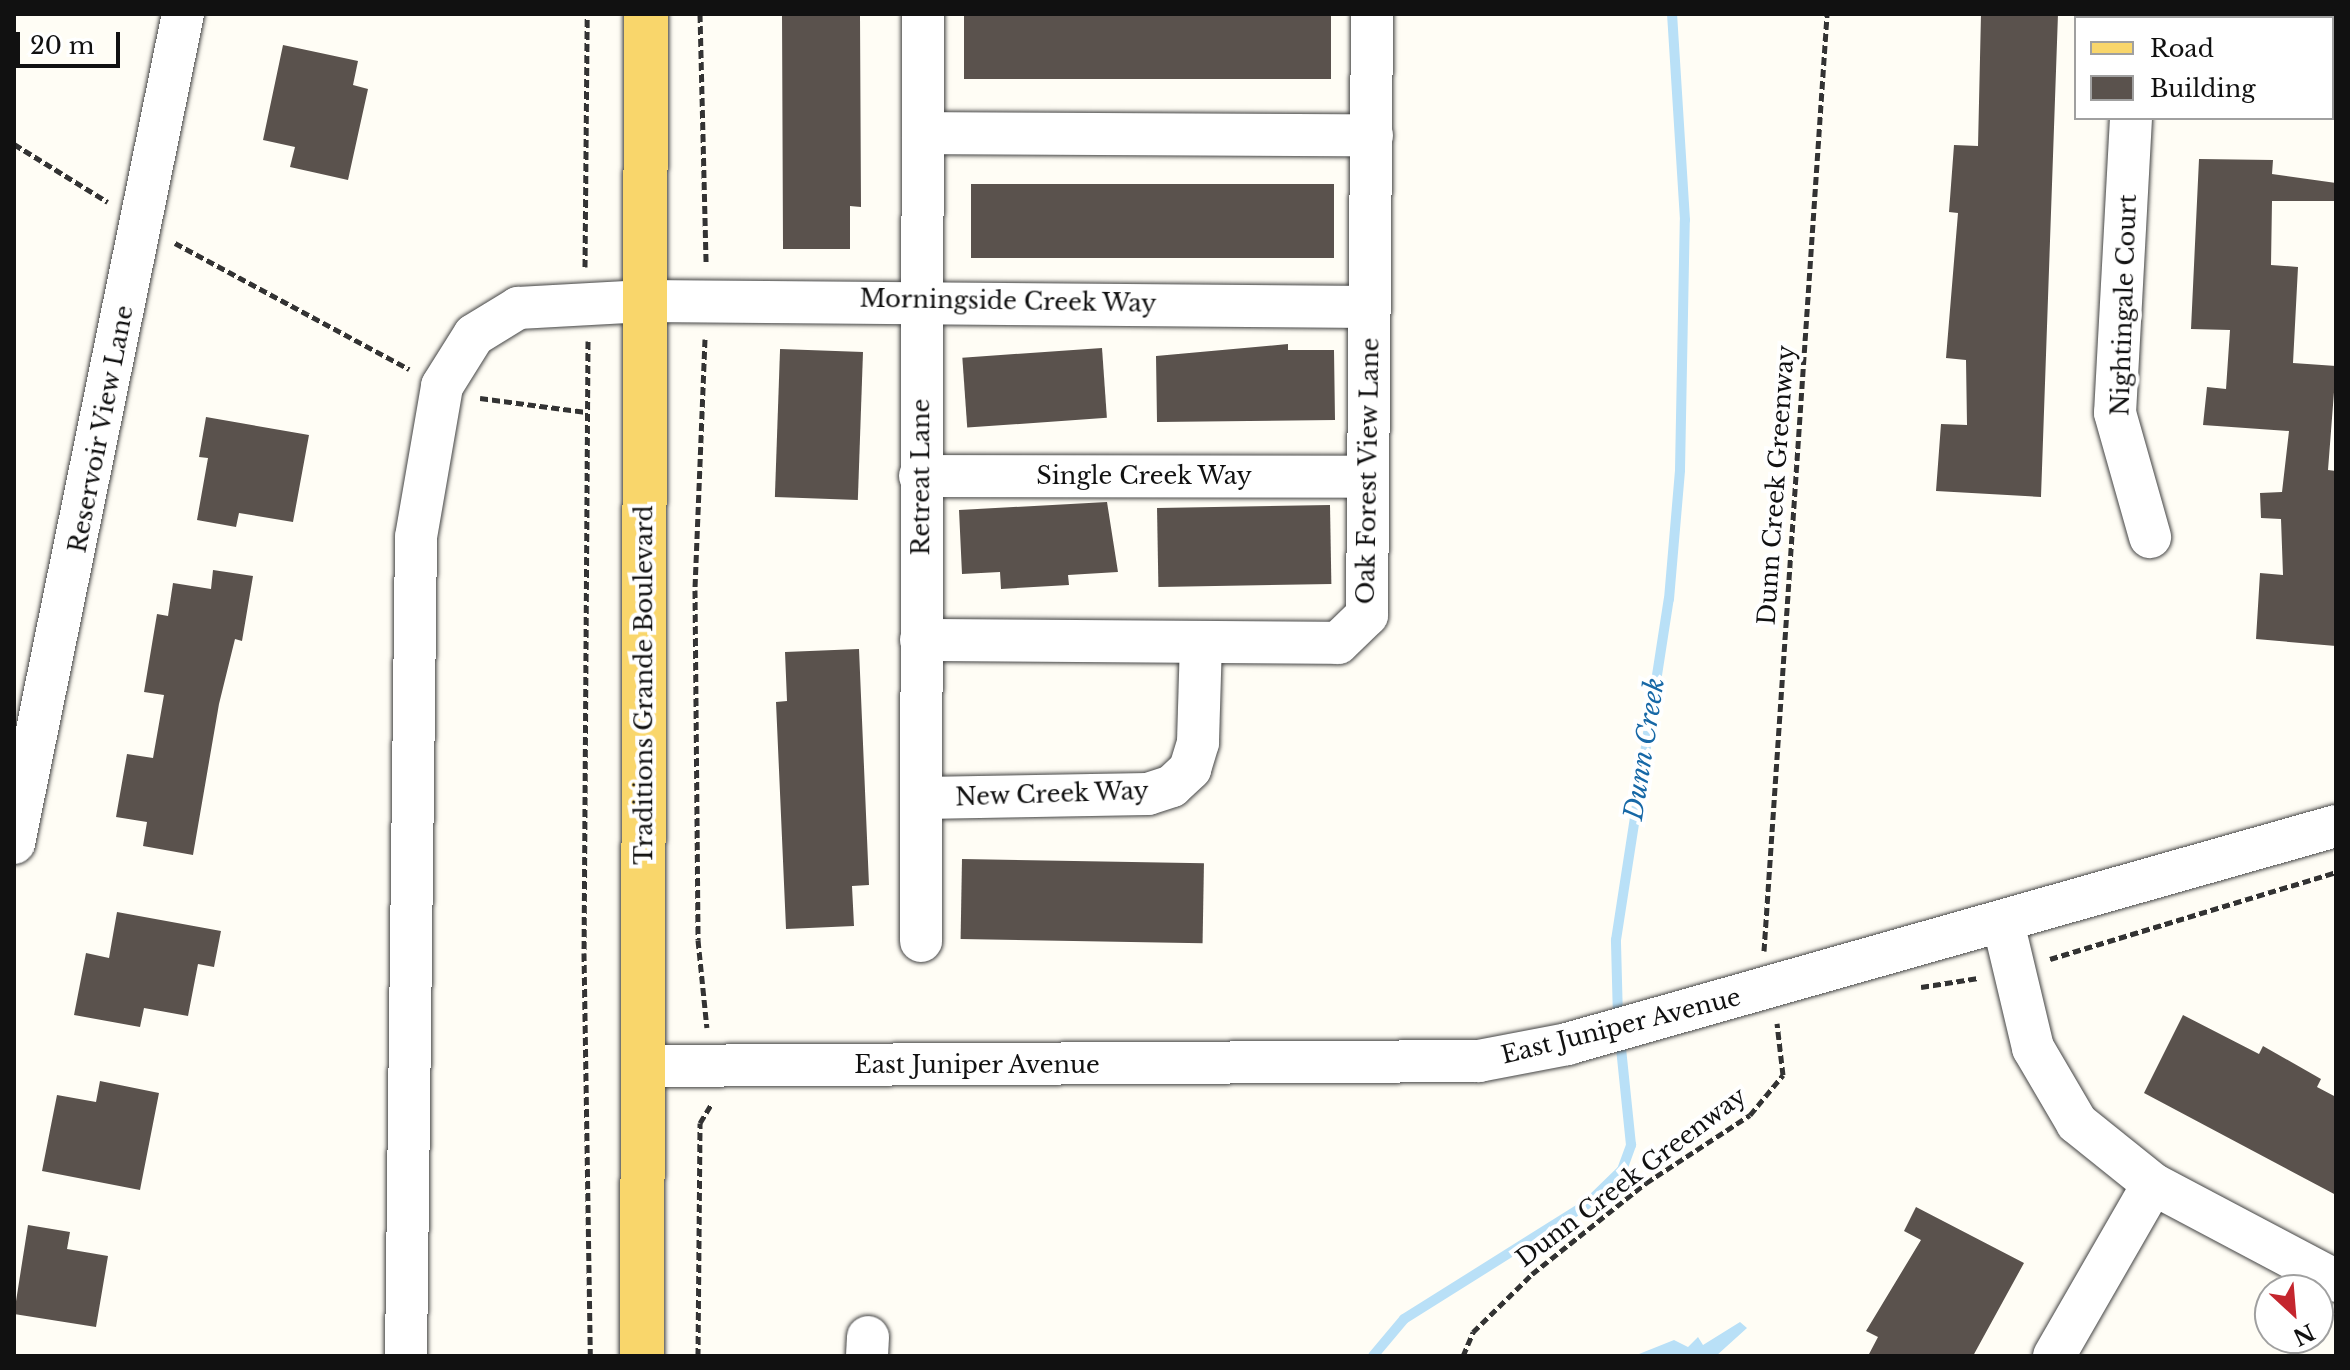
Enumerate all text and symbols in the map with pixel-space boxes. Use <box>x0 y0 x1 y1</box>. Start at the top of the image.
scale bar <box>20 16 124 66</box>
legend <box>2074 16 2334 120</box>
text: 20 m <box>30 31 95 60</box>
text: Road <box>2150 34 2214 63</box>
text: Building <box>2150 74 2256 103</box>
street label: Nightingale Court <box>2106 194 2142 416</box>
street label: Morningside Creek Way <box>859 284 1157 318</box>
street label: Reservoir View Lane <box>63 302 139 556</box>
street label: Oak Forest View Lane <box>1351 336 1385 606</box>
street label: Dunn Creek Greenway <box>1752 344 1800 626</box>
street label: Retreat Lane <box>907 399 935 555</box>
street label: Single Creek Way <box>1036 462 1252 490</box>
street label: Traditions Grande Boulevard <box>630 505 658 865</box>
water label: Dunn Creek <box>1618 675 1672 823</box>
street label: New Creek Way <box>954 776 1150 812</box>
street label: East Juniper Avenue <box>1498 982 1744 1070</box>
street label: East Juniper Avenue <box>853 1051 1101 1079</box>
street label: Dunn Creek Greenway <box>1510 1081 1752 1273</box>
north arrow <box>2254 1274 2334 1354</box>
text: N <box>2289 1318 2319 1351</box>

